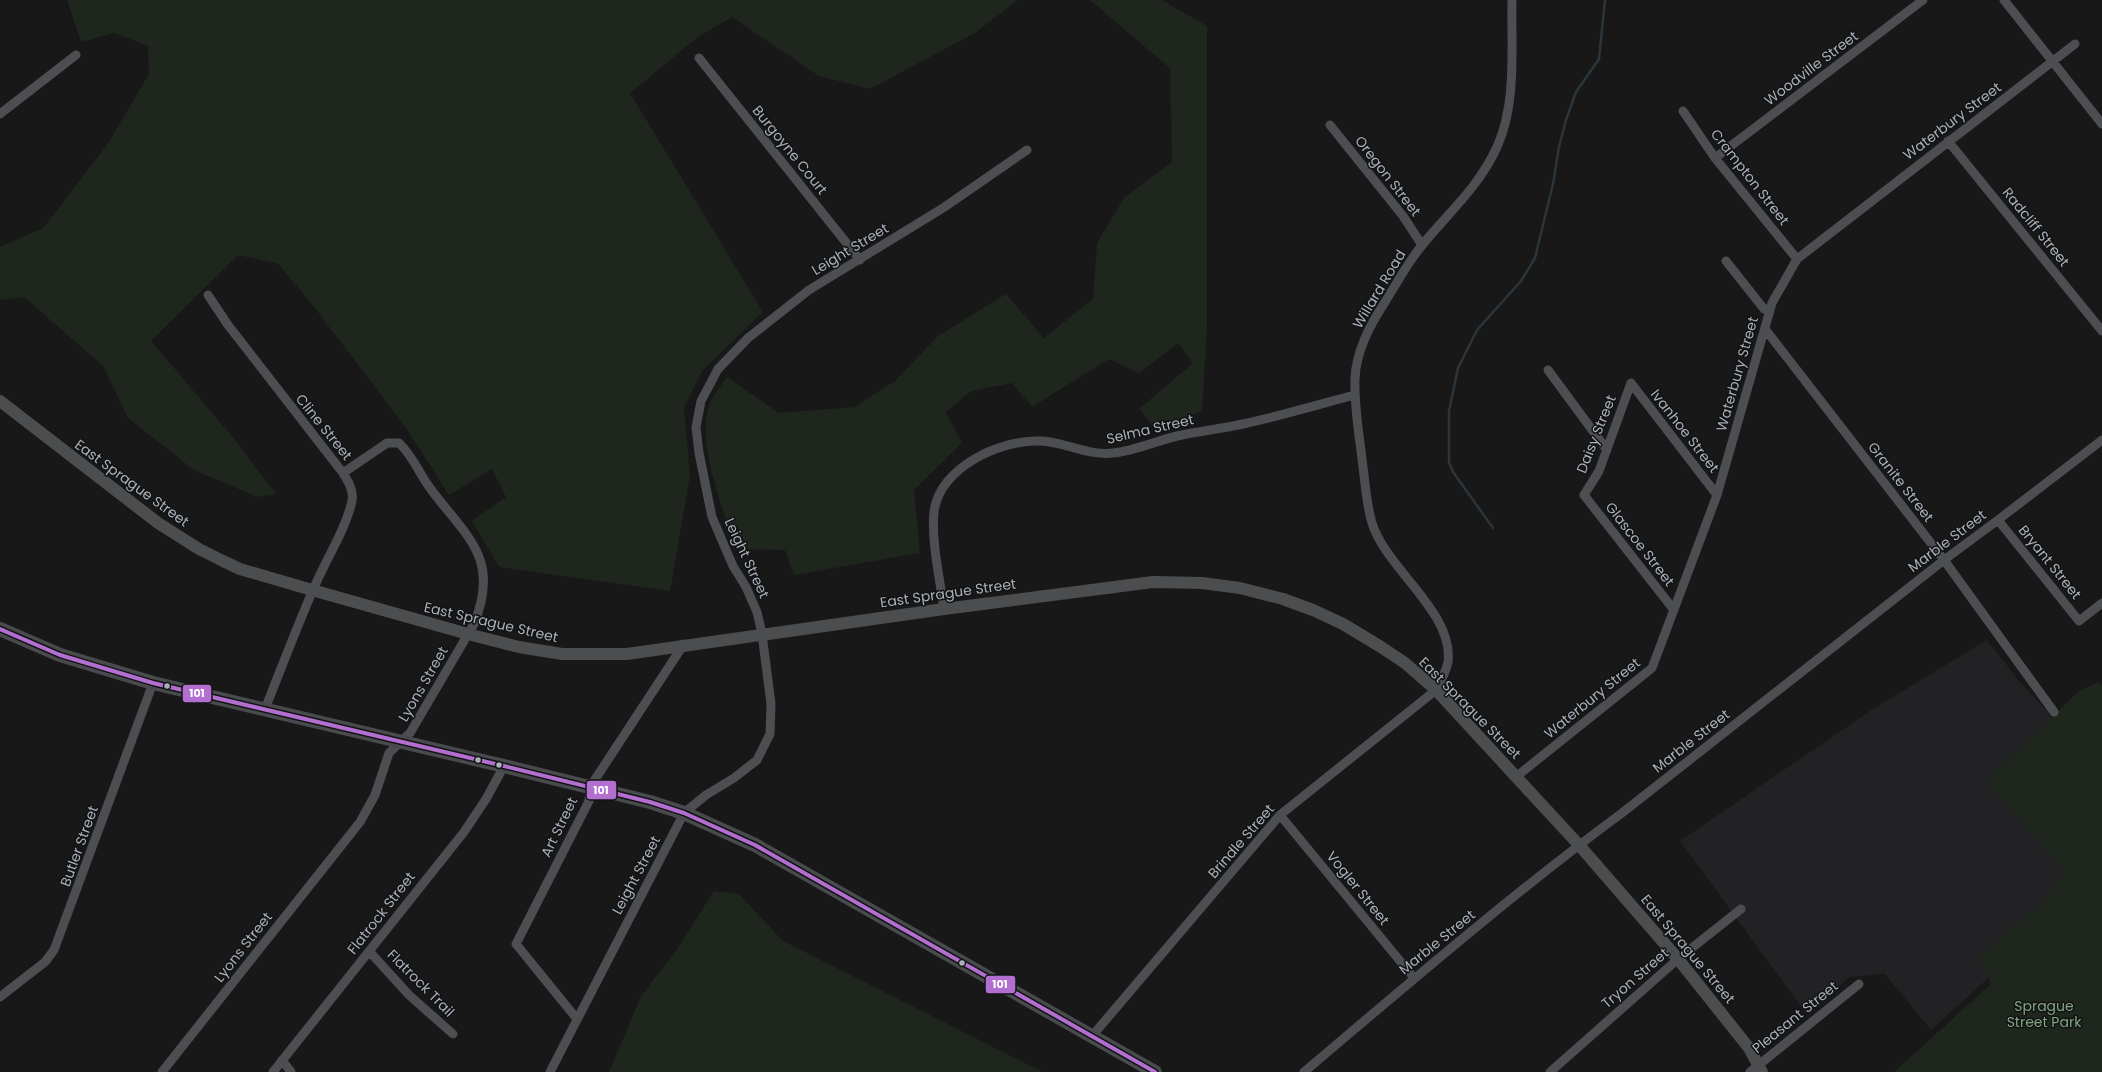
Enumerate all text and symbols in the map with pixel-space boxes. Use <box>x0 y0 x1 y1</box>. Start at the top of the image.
street label: Woodville Street <box>1760 26 1862 110</box>
street label: Waterbury Street <box>1899 77 2005 165</box>
street label: Burgoyne Court <box>748 101 832 199</box>
street label: Crampton Street <box>1706 125 1794 229</box>
street label: Oregon Street <box>1350 132 1426 220</box>
street label: Radcliff Street <box>1998 183 2074 271</box>
street label: Leight Street <box>808 218 892 280</box>
street label: Willard Road <box>1348 246 1410 332</box>
street label: Waterbury Street <box>1711 314 1763 434</box>
street label: Ivanhoe Street <box>1646 385 1724 477</box>
street label: Cline Street <box>291 390 357 464</box>
street label: Daisy Street <box>1571 392 1621 476</box>
street label: Selma Street <box>1104 409 1196 449</box>
street label: East Sprague Street <box>71 435 193 531</box>
street label: Granite Street <box>1863 438 1939 526</box>
street label: Glascoe Street <box>1601 498 1679 590</box>
street label: Marble Street <box>1904 505 1990 577</box>
street label: Leight Street <box>720 515 774 601</box>
street label: Bryant Street <box>2014 521 2086 603</box>
street label: East Sprague Street <box>879 574 1017 612</box>
street label: East Sprague Street <box>422 597 560 647</box>
street label: Lyons Street <box>393 643 453 725</box>
street label: East Sprague Street <box>1414 652 1526 764</box>
street label: Waterbury Street <box>1540 653 1644 743</box>
unlabelled marker <box>162 681 172 691</box>
line badge: 101 <box>182 684 212 703</box>
text: 101 <box>189 685 205 701</box>
street label: Marble Street <box>1648 704 1734 778</box>
unlabelled marker <box>473 755 483 765</box>
unlabelled marker <box>494 760 504 770</box>
line badge: 101 <box>586 780 617 800</box>
text: 101 <box>593 782 609 798</box>
street label: Art Street <box>536 794 582 860</box>
street label: Brindle Street <box>1203 800 1279 882</box>
street label: Butler Street <box>55 803 103 889</box>
street label: Leight Street <box>607 832 665 918</box>
street label: Vogler Street <box>1322 847 1394 929</box>
street label: Flatrock Street <box>342 868 420 958</box>
street label: East Sprague Street <box>1636 890 1740 1008</box>
street label: Marble Street <box>1395 905 1479 979</box>
street label: Lyons Street <box>209 908 277 986</box>
street label: Tryon Street <box>1597 943 1673 1013</box>
street label: Flatrock Trail <box>383 945 459 1021</box>
unlabelled marker <box>957 958 967 968</box>
line badge: 101 <box>985 975 1016 994</box>
text: 101 <box>992 976 1008 992</box>
street label: Pleasant Street <box>1748 976 1842 1058</box>
park label: Sprague Street Park <box>2007 996 2082 1032</box>

